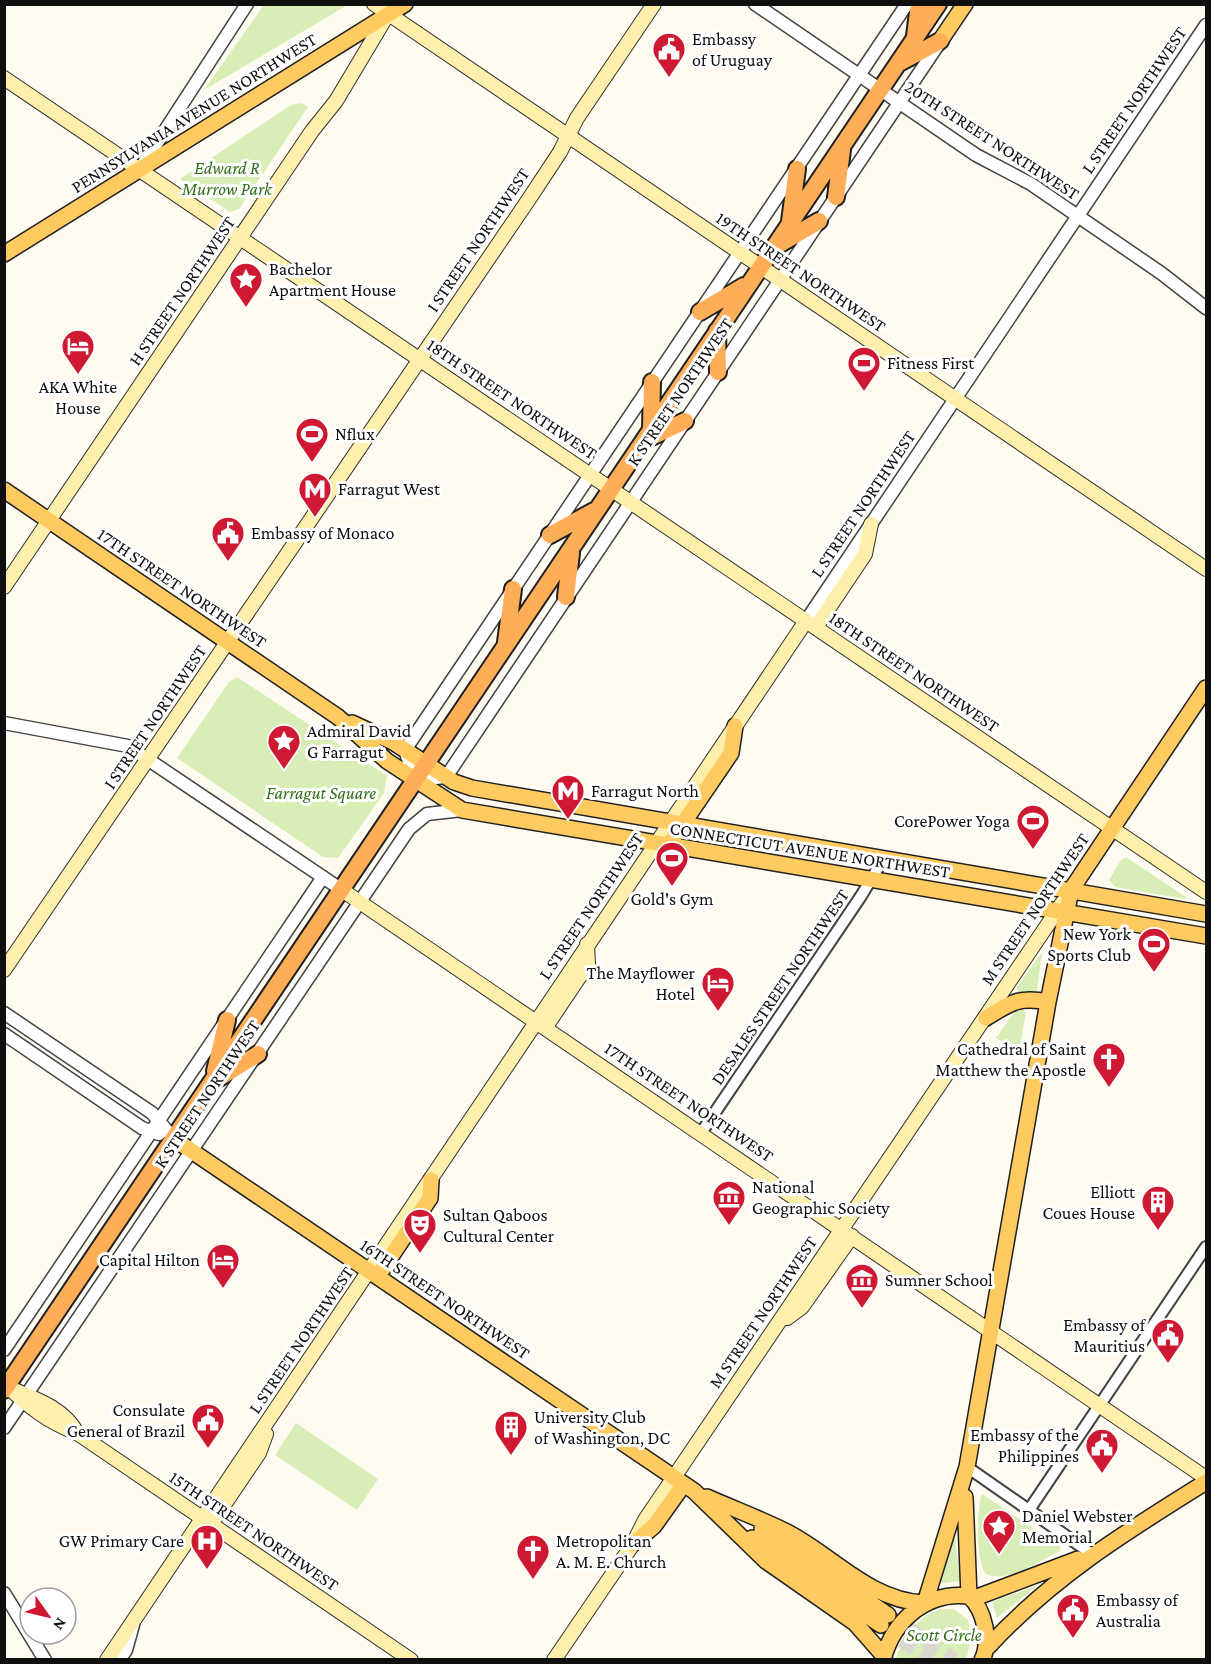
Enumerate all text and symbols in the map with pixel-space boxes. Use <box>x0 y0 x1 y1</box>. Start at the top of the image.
street label: L STREET NORTHWEST <box>1077 23 1191 177</box>
street label: PENNSYLVANIA AVENUE NORTHWEST <box>68 29 320 197</box>
place label: Embassy of Uruguay <box>692 29 773 70</box>
public building icon: Embassy of Uruguay <box>651 31 687 78</box>
street label: 20TH STREET NORTHWEST <box>901 76 1083 204</box>
park label: Edward R Murrow Park <box>181 158 273 199</box>
street label: I STREET NORTHWEST <box>422 164 534 316</box>
street label: 19TH STREET NORTHWEST <box>712 208 890 336</box>
street label: H STREET NORTHWEST <box>125 212 239 369</box>
place label: Bachelor Apartment House <box>269 259 396 300</box>
place icon: Bachelor Apartment House <box>228 261 264 308</box>
street label: K STREET NORTHWEST <box>623 314 737 470</box>
hotel icon: AKA White House <box>60 328 96 375</box>
street label: 18TH STREET NORTHWEST <box>423 335 601 464</box>
sports icon: Fitness First <box>846 345 882 392</box>
place label: Fitness First <box>887 353 975 373</box>
place label: AKA White House <box>39 377 117 418</box>
sports icon: Nflux <box>294 416 330 463</box>
place label: Nflux <box>335 424 375 444</box>
street label: L STREET NORTHWEST <box>806 427 920 581</box>
metro station icon: Farragut West <box>297 471 333 518</box>
place label: Farragut West <box>338 479 441 499</box>
public building icon: Embassy of Monaco <box>210 515 246 562</box>
place label: Embassy of Monaco <box>251 523 394 543</box>
street label: 17TH STREET NORTHWEST <box>94 524 270 652</box>
street label: 18TH STREET NORTHWEST <box>825 608 1003 737</box>
street label: I STREET NORTHWEST <box>99 641 211 793</box>
place label: Admiral David G Farragut <box>307 721 412 762</box>
place icon: Admiral David G Farragut <box>266 723 302 770</box>
metro station icon: Farragut North <box>550 773 586 820</box>
place label: Farragut North <box>591 781 699 801</box>
park label: Farragut Square <box>266 783 376 803</box>
sports icon: CorePower Yoga <box>1015 803 1051 850</box>
place label: CorePower Yoga <box>894 811 1010 831</box>
street label: CONNECTICUT AVENUE NORTHWEST <box>668 818 952 882</box>
street label: L STREET NORTHWEST <box>534 829 648 983</box>
street label: M STREET NORTHWEST <box>977 829 1093 989</box>
sports icon: Gold's Gym <box>654 840 690 887</box>
street label: DESALES STREET NORTHWEST <box>707 885 853 1088</box>
place label: Gold's Gym <box>630 889 714 909</box>
place label: New York Sports Club <box>1047 924 1131 965</box>
sports icon: New York Sports Club <box>1136 926 1172 973</box>
place label: The Mayflower Hotel <box>587 963 696 1004</box>
hotel icon: The Mayflower Hotel <box>700 965 736 1012</box>
street label: K STREET NORTHWEST <box>150 1016 264 1172</box>
street label: 17TH STREET NORTHWEST <box>601 1038 777 1166</box>
place label: Cathedral of Saint Matthew the Apostle <box>935 1039 1087 1080</box>
church icon: Cathedral of Saint Matthew the Apostle <box>1091 1041 1127 1088</box>
place label: National Geographic Society <box>752 1177 890 1218</box>
museum icon: National Geographic Society <box>711 1179 747 1226</box>
place label: Elliott Coues House <box>1042 1182 1136 1223</box>
building icon: Elliott Coues House <box>1140 1184 1176 1231</box>
place label: Sultan Qaboos Cultural Center <box>443 1205 555 1246</box>
theatre icon: Sultan Qaboos Cultural Center <box>402 1207 438 1254</box>
street label: M STREET NORTHWEST <box>705 1232 821 1392</box>
street label: 16TH STREET NORTHWEST <box>356 1235 534 1363</box>
hotel icon: Capital Hilton <box>205 1242 241 1289</box>
place label: Capital Hilton <box>99 1250 200 1270</box>
museum icon: Sumner School <box>844 1262 880 1309</box>
street label: L STREET NORTHWEST <box>244 1263 358 1417</box>
place label: Sumner School <box>885 1270 993 1290</box>
place label: Embassy of Mauritius <box>1063 1315 1147 1356</box>
public building icon: Embassy of Mauritius <box>1150 1317 1186 1364</box>
place label: Consulate General of Brazil <box>67 1400 185 1441</box>
public building icon: Consulate General of Brazil <box>190 1402 226 1449</box>
place label: University Club of Washington, DC <box>534 1407 670 1448</box>
building icon: University Club of Washington, DC <box>493 1409 529 1456</box>
place label: Embassy of the Philippines <box>970 1425 1079 1466</box>
public building icon: Embassy of the Philippines <box>1084 1427 1120 1474</box>
street label: 15TH STREET NORTHWEST <box>166 1467 342 1595</box>
place label: Daniel Webster Memorial <box>1022 1506 1133 1547</box>
place icon: Daniel Webster Memorial <box>981 1508 1017 1555</box>
hospital icon: GW Primary Care <box>189 1523 225 1570</box>
place label: GW Primary Care <box>59 1531 184 1551</box>
place label: Metropolitan A. M. E. Church <box>556 1531 667 1572</box>
church icon: Metropolitan A. M. E. Church <box>515 1533 551 1580</box>
north arrow <box>18 1586 78 1646</box>
place label: Embassy of Australia <box>1096 1590 1179 1631</box>
public building icon: Embassy of Australia <box>1055 1592 1091 1639</box>
text: N <box>50 1615 70 1633</box>
park label: Scott Circle <box>906 1625 982 1645</box>

